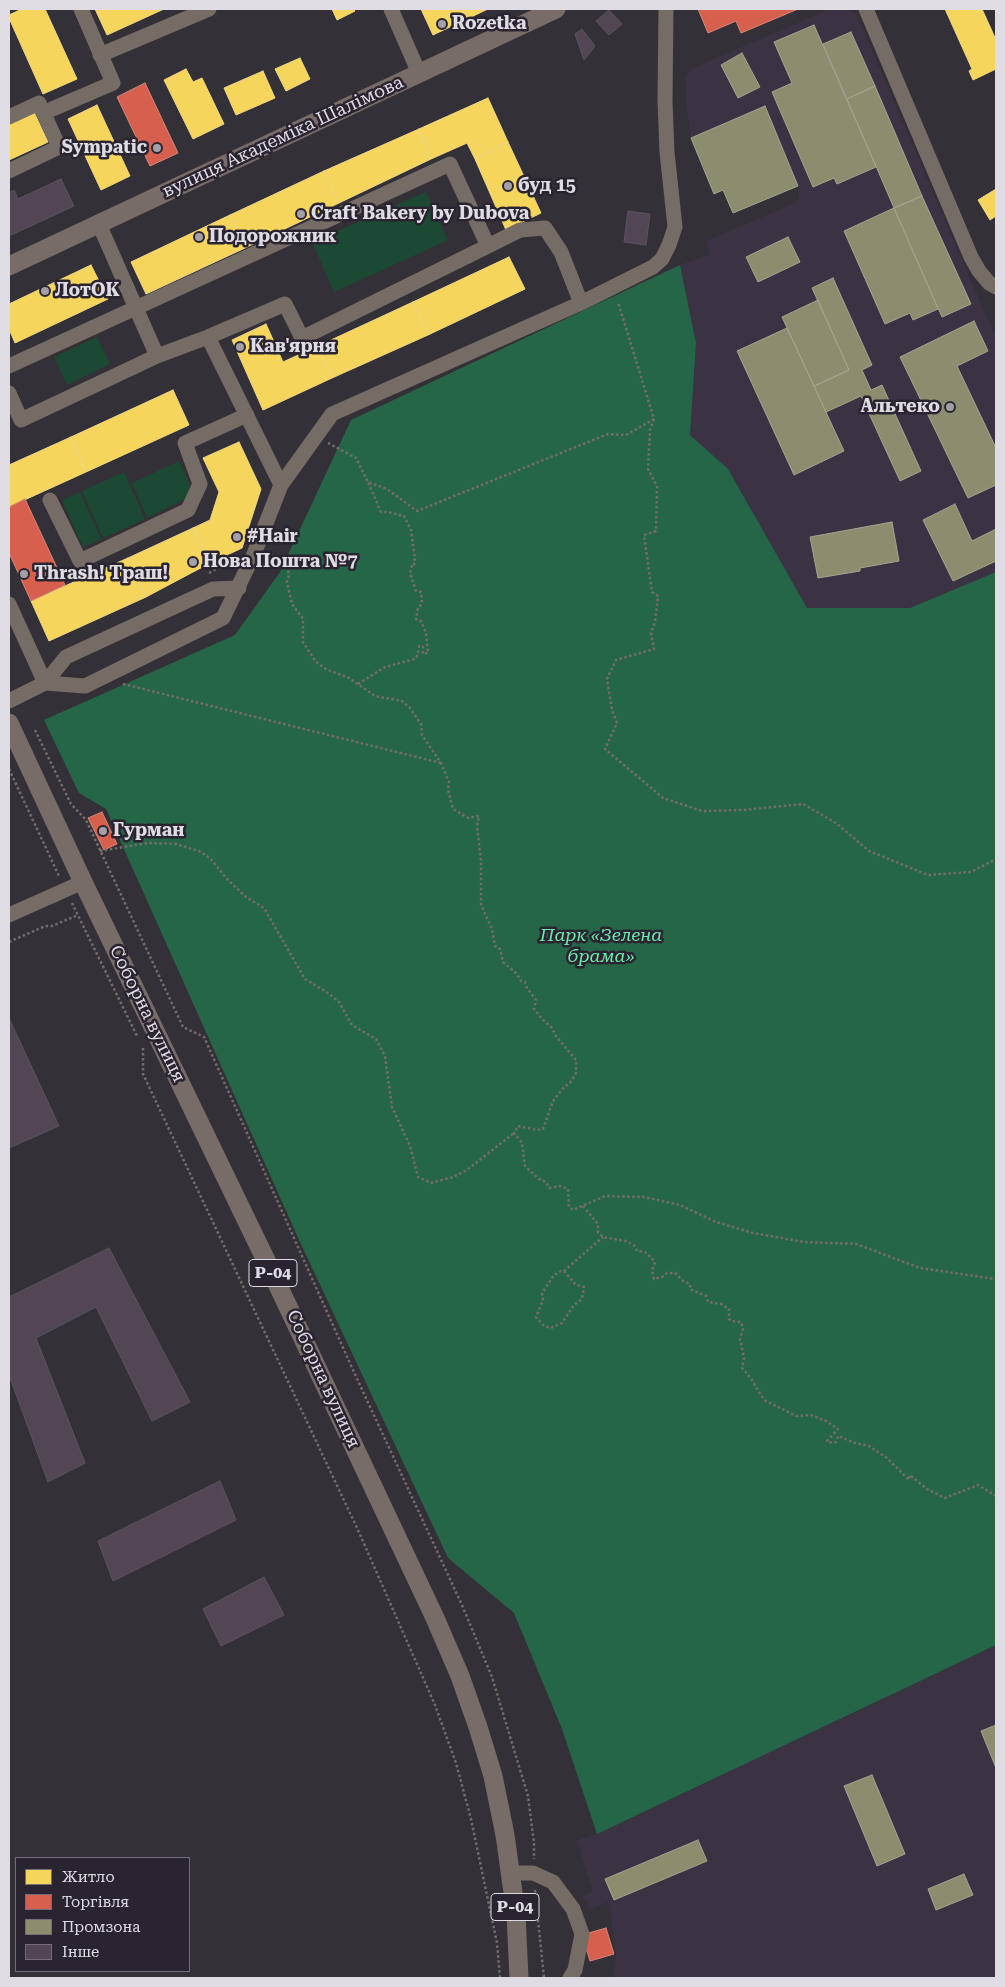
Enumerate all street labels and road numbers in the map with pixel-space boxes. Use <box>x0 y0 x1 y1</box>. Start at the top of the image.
street label: вулиця Академіка Шалімова <box>159 72 407 202</box>
street label: Соборна вулиця <box>105 942 189 1086</box>
road number: Р-04 <box>249 1260 297 1286</box>
street label: Соборна вулиця <box>282 1307 364 1451</box>
road number: Р-04 <box>491 1894 539 1920</box>

